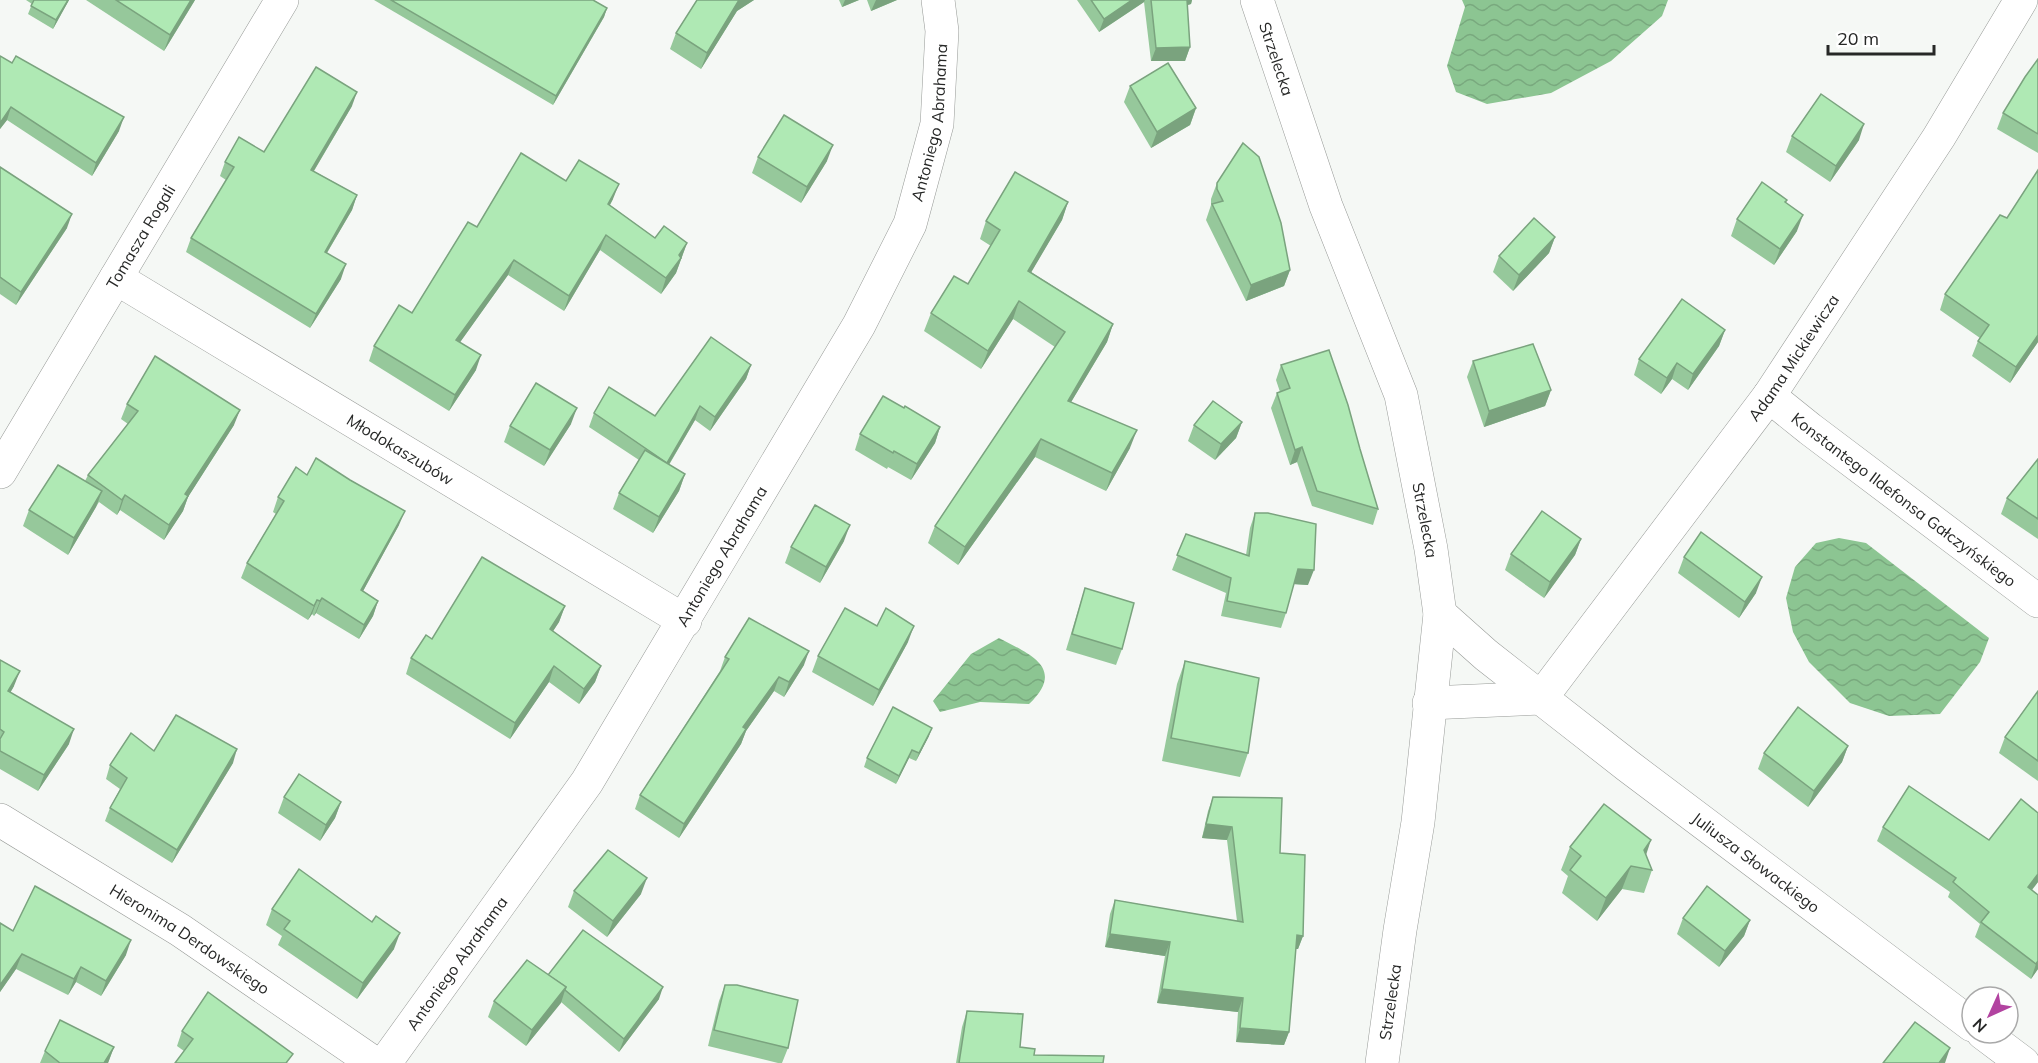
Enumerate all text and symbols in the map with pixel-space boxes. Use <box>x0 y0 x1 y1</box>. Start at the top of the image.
scale bar <box>1828 18 1934 56</box>
street label: Strzelecka <box>1255 19 1298 98</box>
text: 20 m <box>1837 27 1879 50</box>
street label: Antoniego Abrahama <box>907 43 951 204</box>
street label: Tomasza Rogali <box>102 181 179 293</box>
street label: Adama Mickiewicza <box>1744 290 1843 425</box>
street label: Konstantego Ildefonsa Gałczyńskiego <box>1787 408 2020 591</box>
street label: Młodokaszubów <box>343 410 457 489</box>
street label: Strzelecka <box>1408 481 1442 559</box>
street label: Antoniego Abrahama <box>672 482 771 630</box>
street label: Juliusza Słowackiego <box>1688 808 1824 917</box>
street label: Hieronima Derdowskiego <box>106 880 274 999</box>
street label: Antoniego Abrahama <box>402 892 512 1034</box>
street label: Strzelecka <box>1375 963 1405 1041</box>
north arrow <box>1960 985 2020 1045</box>
text: N <box>1968 1014 1991 1037</box>

